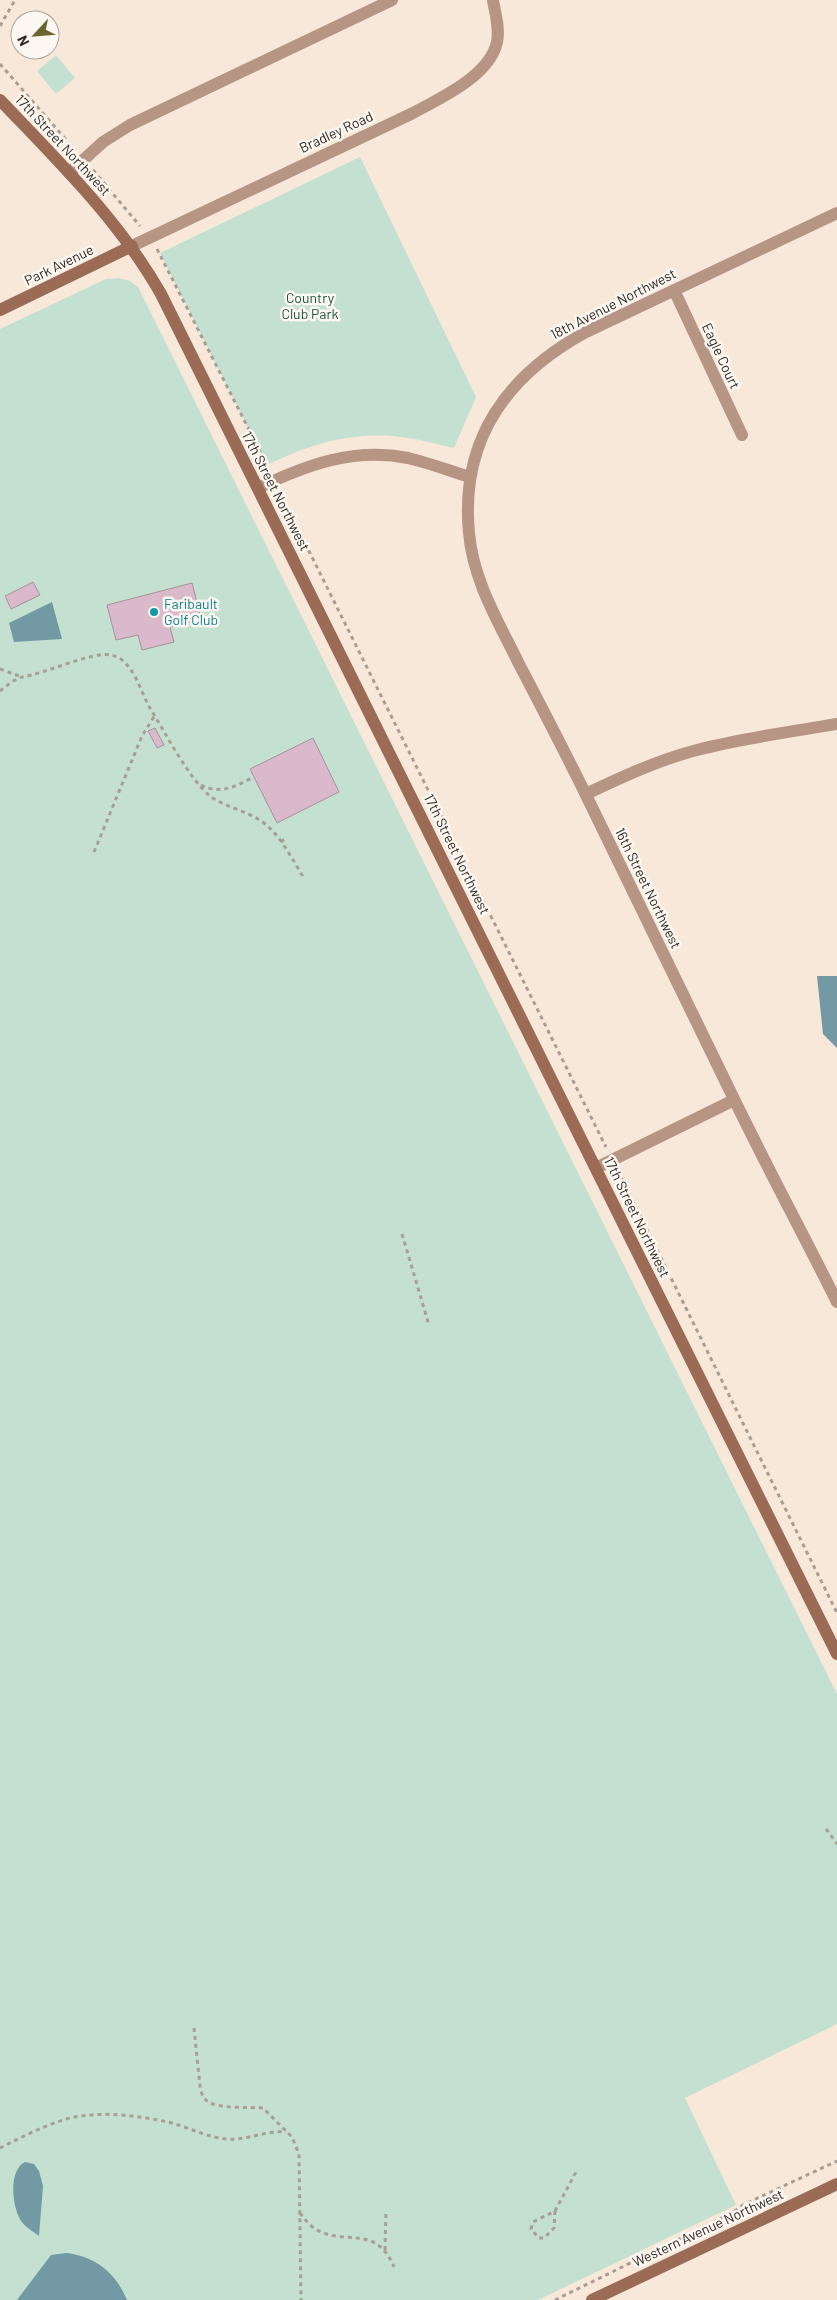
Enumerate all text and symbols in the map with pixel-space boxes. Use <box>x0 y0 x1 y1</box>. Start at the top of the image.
north arrow <box>10 10 60 60</box>
text: N <box>13 33 33 49</box>
street label: 17th Street Northwest <box>12 91 115 199</box>
street label: Bradley Road <box>296 107 375 156</box>
street label: Park Avenue <box>21 241 96 289</box>
street label: 18th Avenue Northwest <box>547 264 678 343</box>
park label: Country Club Park <box>281 289 339 322</box>
street label: Eagle Court <box>699 320 744 391</box>
street label: 17th Street Northwest <box>239 428 314 553</box>
place label: Faribault Golf Club <box>164 595 218 628</box>
marker: Faribault Golf Club <box>148 606 160 618</box>
street label: 17th Street Northwest <box>421 791 494 917</box>
street label: 16th Street Northwest <box>612 825 685 951</box>
street label: 17th Street Northwest <box>601 1154 674 1280</box>
street label: Western Avenue Northwest <box>630 2185 786 2270</box>

